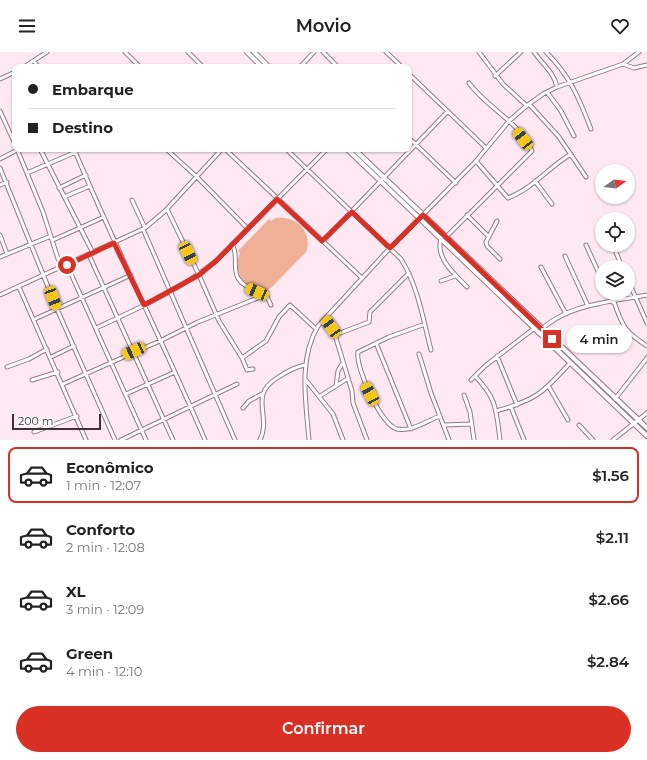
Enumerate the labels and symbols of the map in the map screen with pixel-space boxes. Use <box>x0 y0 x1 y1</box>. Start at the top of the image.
car <box>511 126 535 152</box>
north arrow <box>595 164 635 204</box>
car <box>177 240 199 266</box>
route start <box>58 256 76 274</box>
car <box>244 282 270 302</box>
car <box>43 285 63 311</box>
car <box>319 314 343 340</box>
callout: 4 min <box>566 325 632 353</box>
route end <box>543 330 561 348</box>
car <box>121 341 147 361</box>
car <box>359 381 381 407</box>
scale bar <box>12 412 101 431</box>

